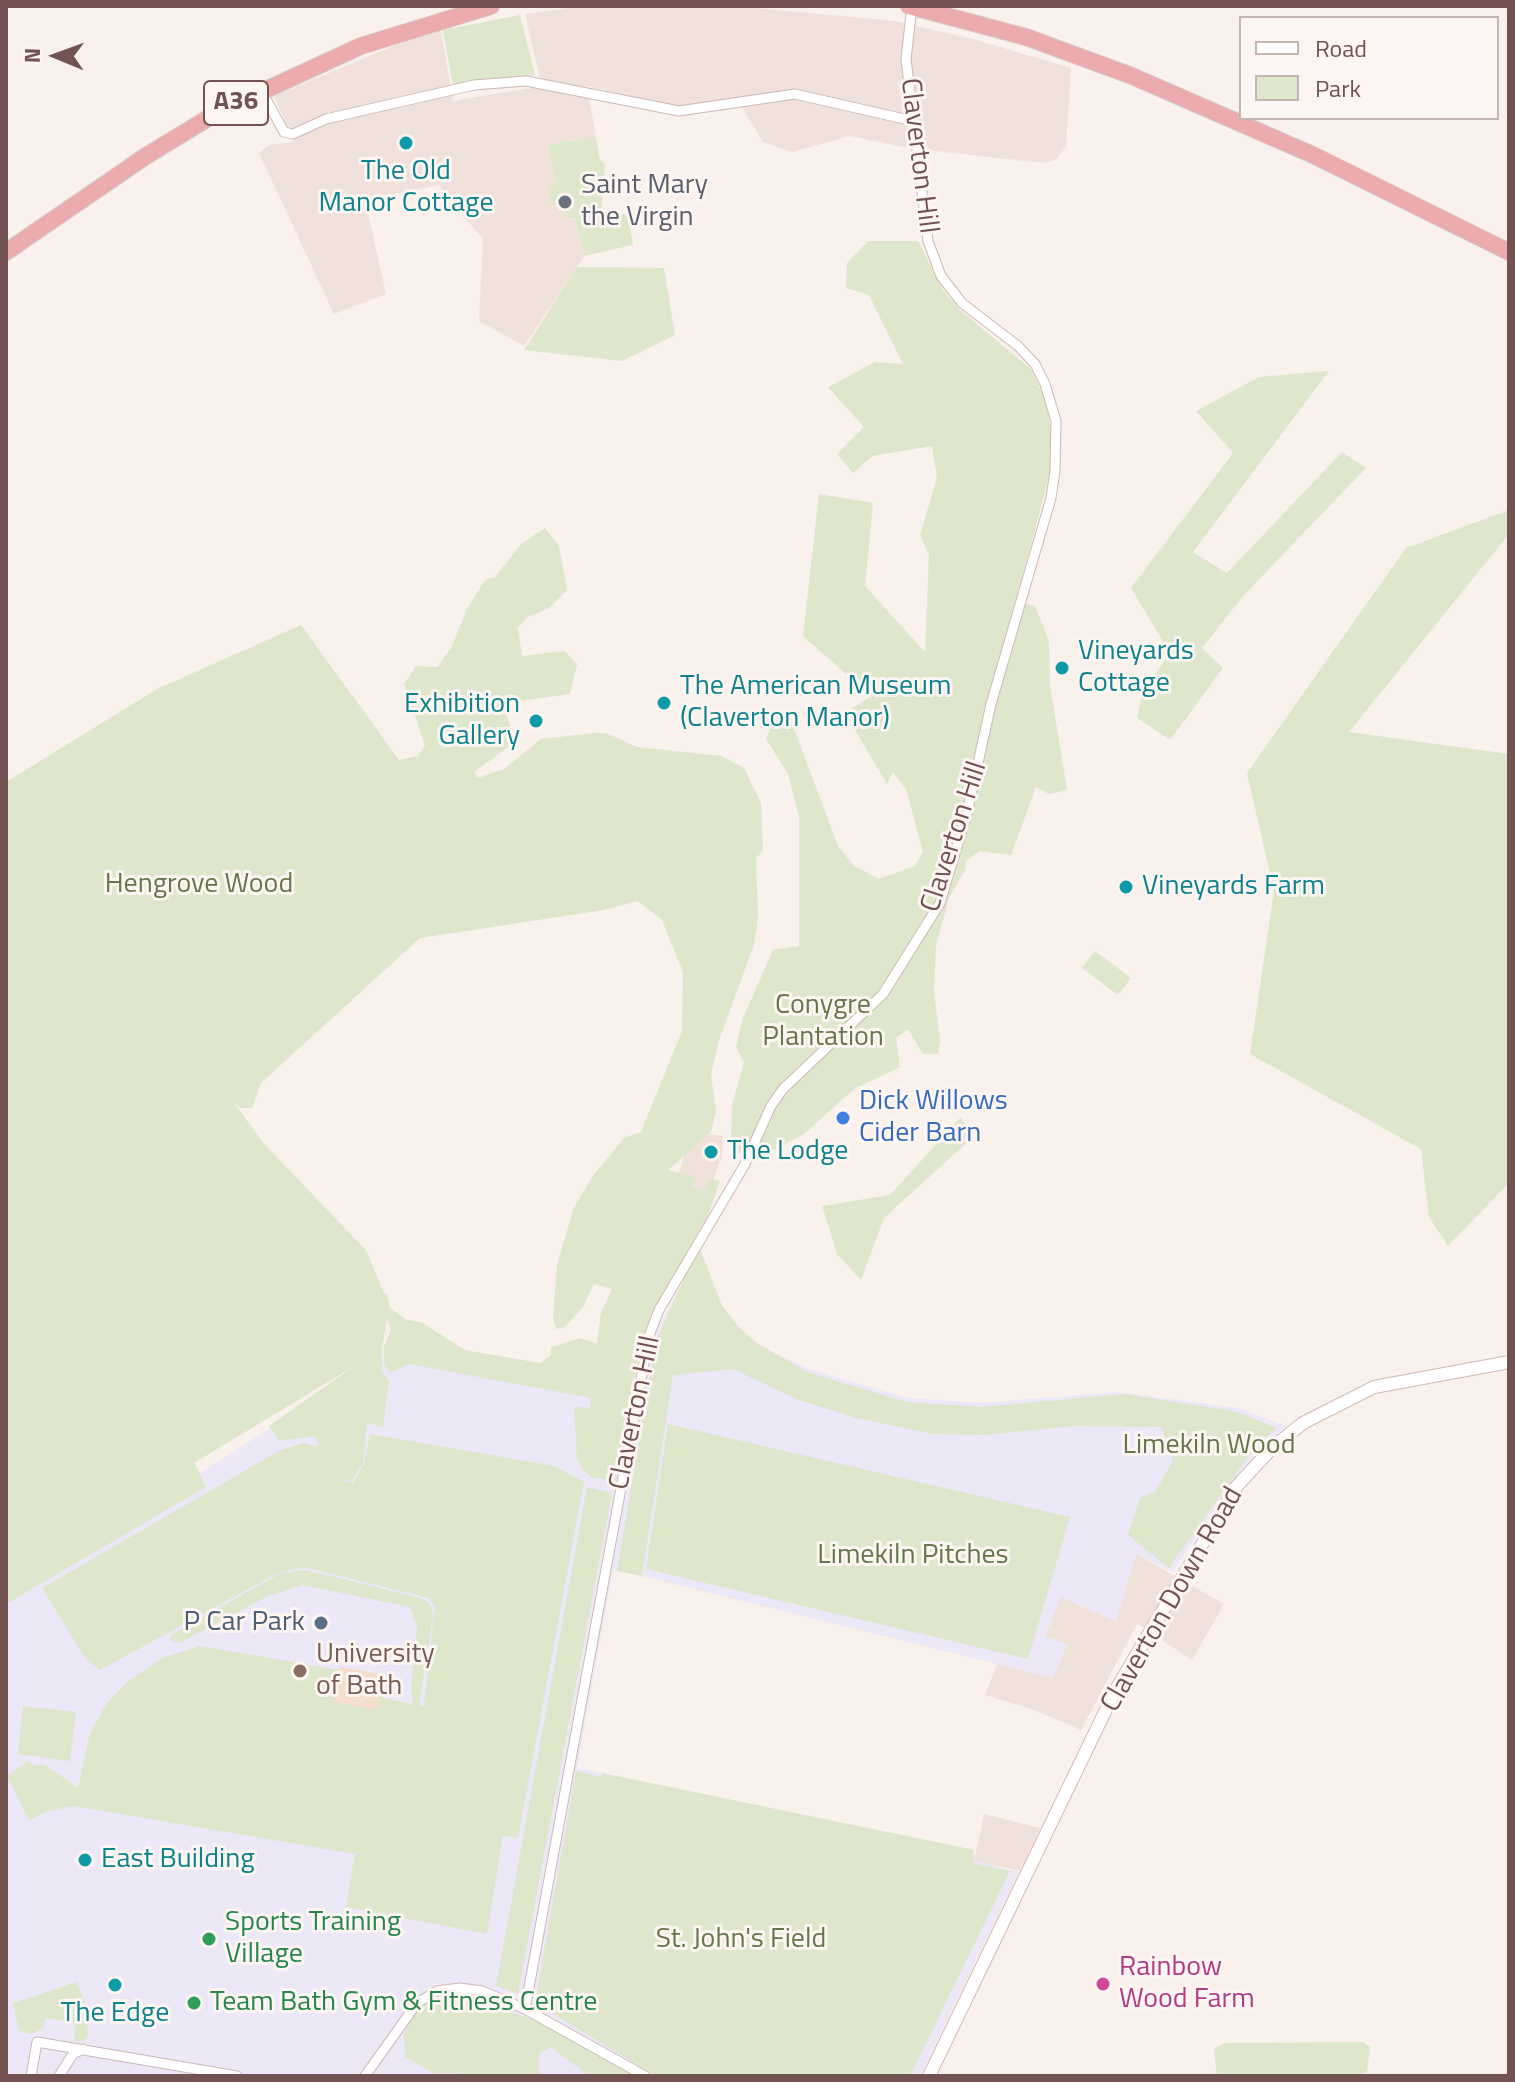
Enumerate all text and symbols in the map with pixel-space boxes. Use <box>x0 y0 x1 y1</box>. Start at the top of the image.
north arrow <box>16 16 96 96</box>
legend <box>1239 16 1499 120</box>
text: Road <box>1315 30 1367 66</box>
text: N <box>15 48 49 64</box>
text: Park <box>1315 70 1361 106</box>
street label: Claverton Hill <box>892 76 944 236</box>
road number: A36 <box>204 81 268 125</box>
marker: The Old Manor Cottage <box>397 134 415 152</box>
place label: The Old Manor Cottage <box>318 155 494 221</box>
place label: Saint Mary the Virgin <box>581 169 708 235</box>
marker: Saint Mary the Virgin <box>556 193 574 211</box>
place label: Vineyards Cottage <box>1078 635 1194 701</box>
marker: Vineyards Cottage <box>1053 659 1071 677</box>
place label: The American Museum (Claverton Manor) <box>680 670 951 736</box>
place label: Exhibition Gallery <box>404 688 520 754</box>
marker: The American Museum (Claverton Manor) <box>655 694 673 712</box>
marker: Exhibition Gallery <box>527 712 545 730</box>
street label: Claverton Hill <box>915 757 995 917</box>
park label: Hengrove Wood <box>105 868 293 902</box>
place label: Vineyards Farm <box>1142 870 1325 904</box>
marker: Vineyards Farm <box>1117 878 1135 896</box>
park label: Conygre Plantation <box>762 989 884 1055</box>
place label: Dick Willows Cider Barn <box>859 1085 1008 1151</box>
marker: Dick Willows Cider Barn <box>834 1109 852 1127</box>
place label: The Lodge <box>727 1135 848 1169</box>
marker: The Lodge <box>702 1143 720 1161</box>
street label: Claverton Hill <box>603 1333 669 1493</box>
park label: Limekiln Wood <box>1123 1429 1295 1463</box>
street label: Claverton Down Road <box>1095 1481 1251 1719</box>
park label: Limekiln Pitches <box>817 1539 1009 1573</box>
place label: P Car Park <box>184 1606 305 1640</box>
marker: P Car Park <box>312 1614 330 1632</box>
place label: University of Bath <box>316 1638 435 1704</box>
marker: University of Bath <box>291 1662 309 1680</box>
place label: East Building <box>101 1843 255 1877</box>
marker: East Building <box>76 1851 94 1869</box>
place label: Sports Training Village <box>225 1906 401 1972</box>
park label: St. John's Field <box>656 1923 826 1957</box>
marker: Sports Training Village <box>200 1930 218 1948</box>
place label: Rainbow Wood Farm <box>1119 1951 1255 2017</box>
marker: Rainbow Wood Farm <box>1094 1975 1112 1993</box>
marker: The Edge <box>106 1976 124 1994</box>
place label: Team Bath Gym & Fitness Centre <box>210 1986 597 2020</box>
marker: Team Bath Gym & Fitness Centre <box>185 1994 203 2012</box>
place label: The Edge <box>61 1997 169 2031</box>

